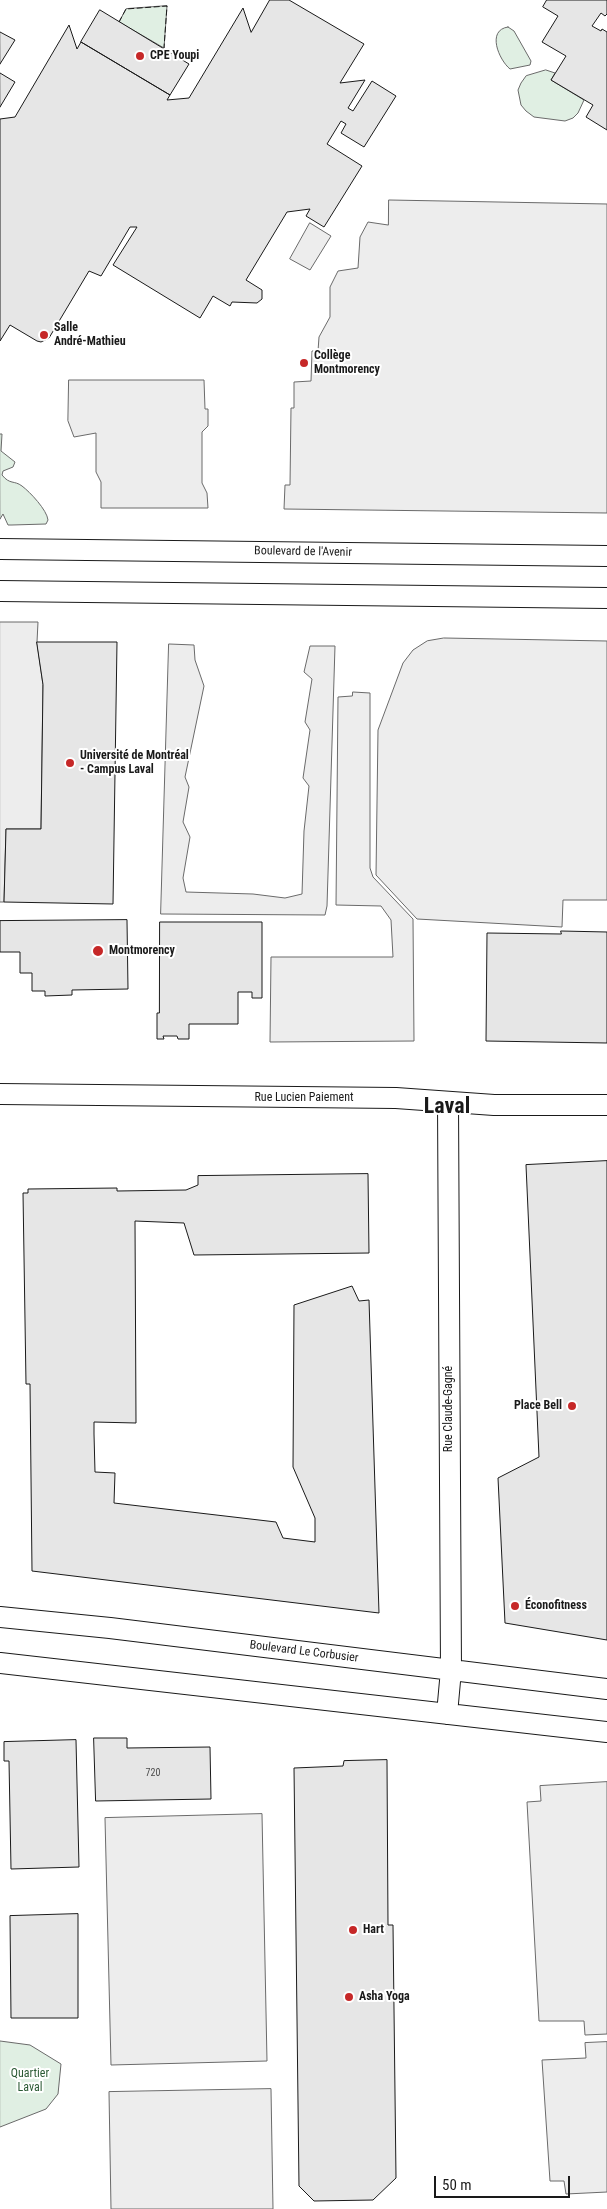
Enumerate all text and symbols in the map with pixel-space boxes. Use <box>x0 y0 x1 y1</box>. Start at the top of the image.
place label: CPE Youpi <box>150 49 199 63</box>
marker: CPE Youpi <box>134 50 146 62</box>
place label: Salle André-Mathieu <box>54 321 126 349</box>
marker: Salle André-Mathieu <box>38 329 50 341</box>
place label: Collège Montmorency <box>314 349 380 377</box>
marker: Collège Montmorency <box>298 357 310 369</box>
street label: Boulevard de l'Avenir <box>254 544 352 560</box>
place label: Université de Montréal - Campus Laval <box>80 749 189 777</box>
marker: Université de Montréal - Campus Laval <box>64 757 76 769</box>
marker: Montmorency <box>91 944 105 958</box>
place label: Montmorency <box>109 944 175 958</box>
street label: Rue Lucien Paiement <box>254 1091 354 1105</box>
district label: Laval <box>424 1094 470 1120</box>
street label: Rue Claude-Gagné <box>442 1366 456 1452</box>
place label: Place Bell <box>514 1399 562 1413</box>
marker: Place Bell <box>566 1400 578 1412</box>
place label: Éconofitness <box>525 1599 587 1613</box>
marker: Éconofitness <box>509 1600 521 1612</box>
street label: Boulevard Le Corbusier <box>249 1638 359 1666</box>
house number: 720 <box>146 1767 160 1779</box>
place label: Hart <box>363 1923 384 1937</box>
marker: Hart <box>347 1924 359 1936</box>
place label: Asha Yoga <box>359 1990 410 2004</box>
marker: Asha Yoga <box>343 1991 355 2003</box>
park label: Quartier Laval <box>11 2067 49 2095</box>
scale bar <box>437 2166 573 2198</box>
text: 50 m <box>442 2176 472 2194</box>

